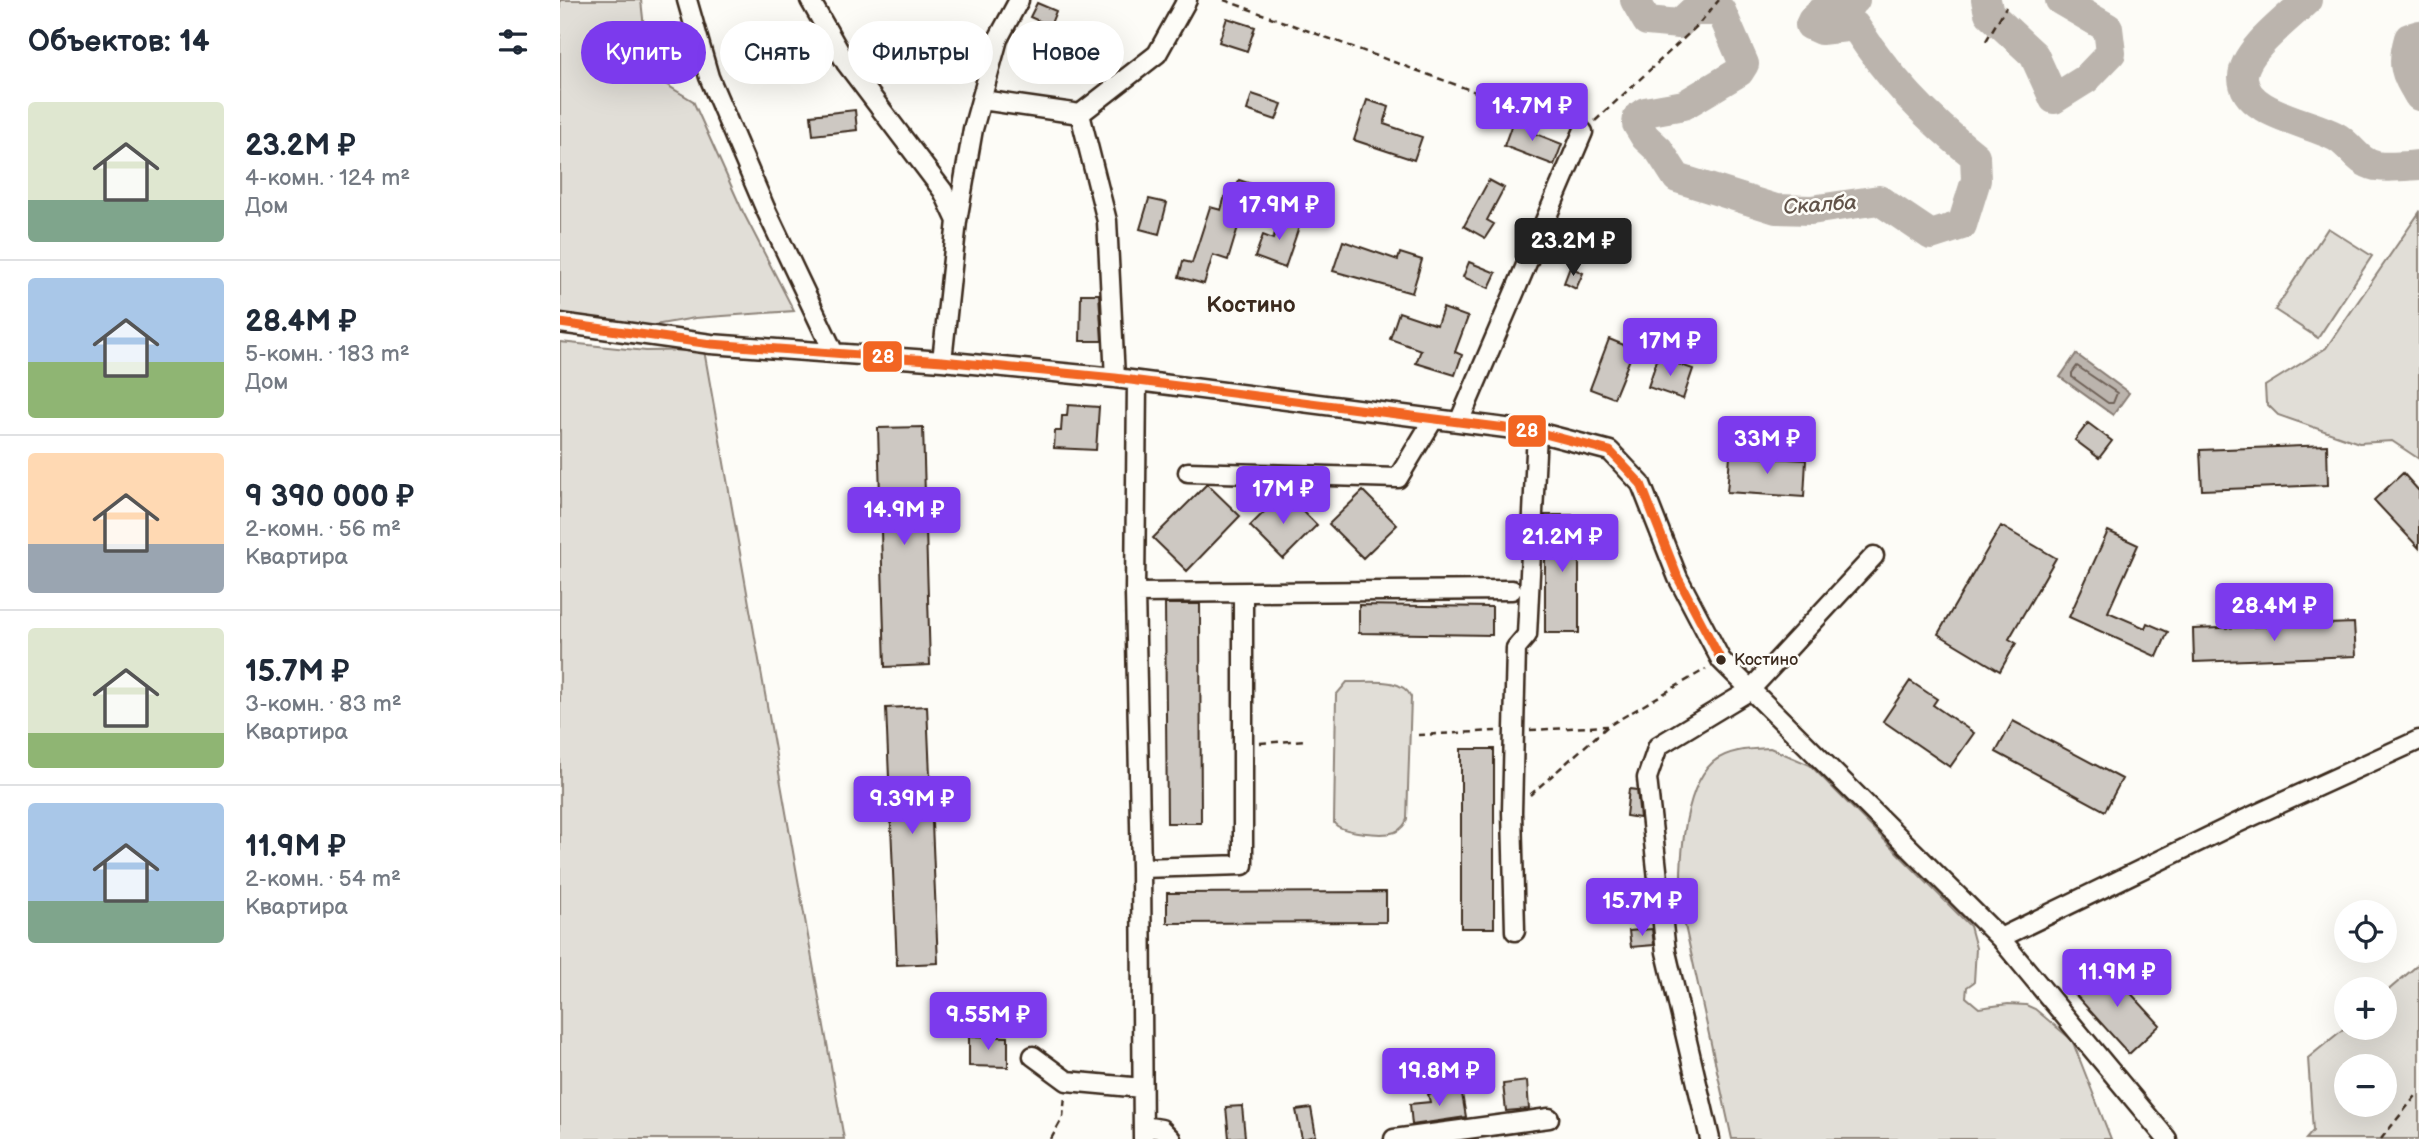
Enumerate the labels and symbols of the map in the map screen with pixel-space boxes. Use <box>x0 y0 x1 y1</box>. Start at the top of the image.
pin: 14.7M ₽ <box>1467 83 1597 143</box>
pin: 17.9M ₽ <box>1214 182 1344 242</box>
water label: Скалба <box>1782 190 1858 220</box>
pin: 23.2M ₽ <box>1508 218 1638 278</box>
district label: Костино <box>1206 291 1296 319</box>
pin: 17M ₽ <box>1621 318 1719 378</box>
line badge: 28 <box>862 340 903 373</box>
text: 28 <box>872 346 894 369</box>
line badge: 28 <box>1507 414 1547 448</box>
pin: 33M ₽ <box>1718 416 1816 476</box>
text: 28 <box>1516 420 1538 443</box>
pin: 17M ₽ <box>1234 466 1332 526</box>
pin: 14.9M ₽ <box>839 488 969 547</box>
pin: 21.2M ₽ <box>1497 514 1627 574</box>
pin: 28.4M ₽ <box>2209 584 2339 643</box>
place label: Костино <box>1734 650 1798 670</box>
marker: Костино <box>1714 653 1728 667</box>
pin: 9.39M ₽ <box>847 776 977 836</box>
pin: 15.7M ₽ <box>1577 878 1707 938</box>
pin: 11.9M ₽ <box>2052 950 2182 1009</box>
pin: 9.55M ₽ <box>923 992 1053 1052</box>
pin: 19.8M ₽ <box>1374 1048 1504 1108</box>

